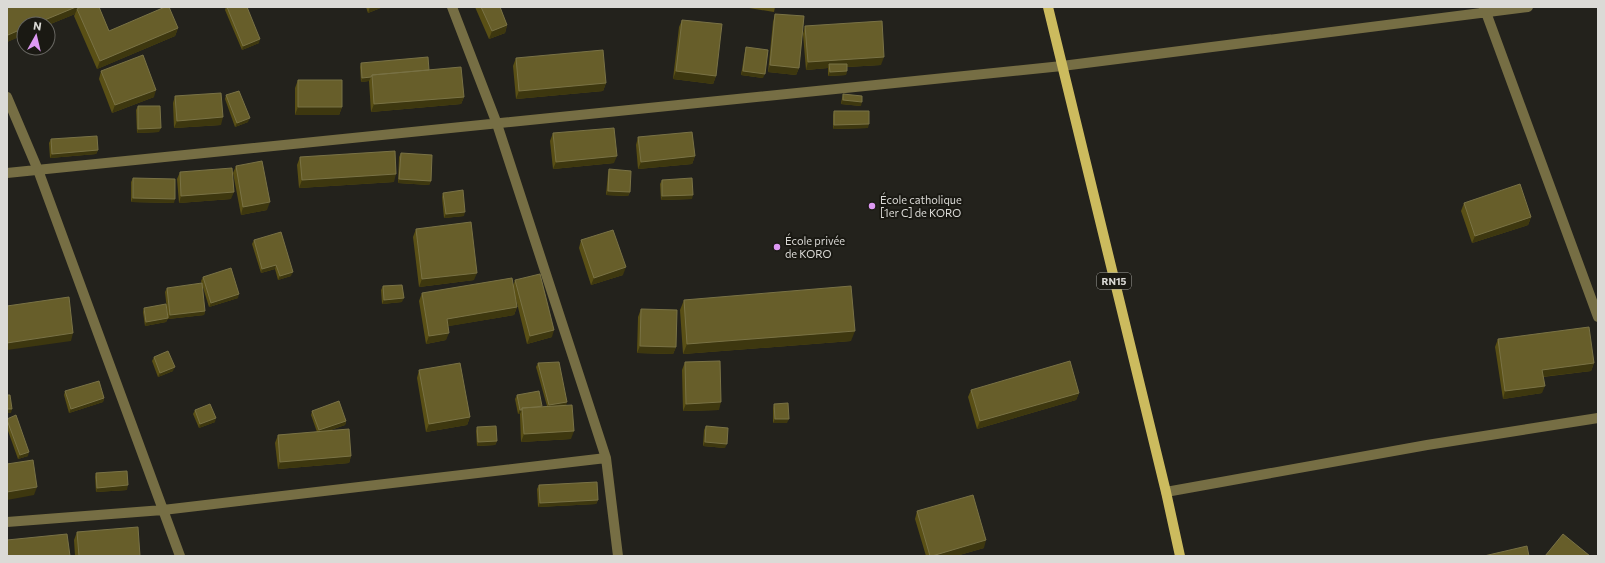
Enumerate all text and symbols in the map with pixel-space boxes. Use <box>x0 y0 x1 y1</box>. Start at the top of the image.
north arrow <box>16 16 56 56</box>
text: N <box>32 19 42 33</box>
place label: École catholique [1er C] de KORO <box>880 192 962 219</box>
marker: École catholique [1er C] de KORO <box>867 201 877 211</box>
place label: École privée de KORO <box>785 233 845 260</box>
marker: École privée de KORO <box>772 242 782 252</box>
road number: RN15 <box>1097 273 1131 289</box>

